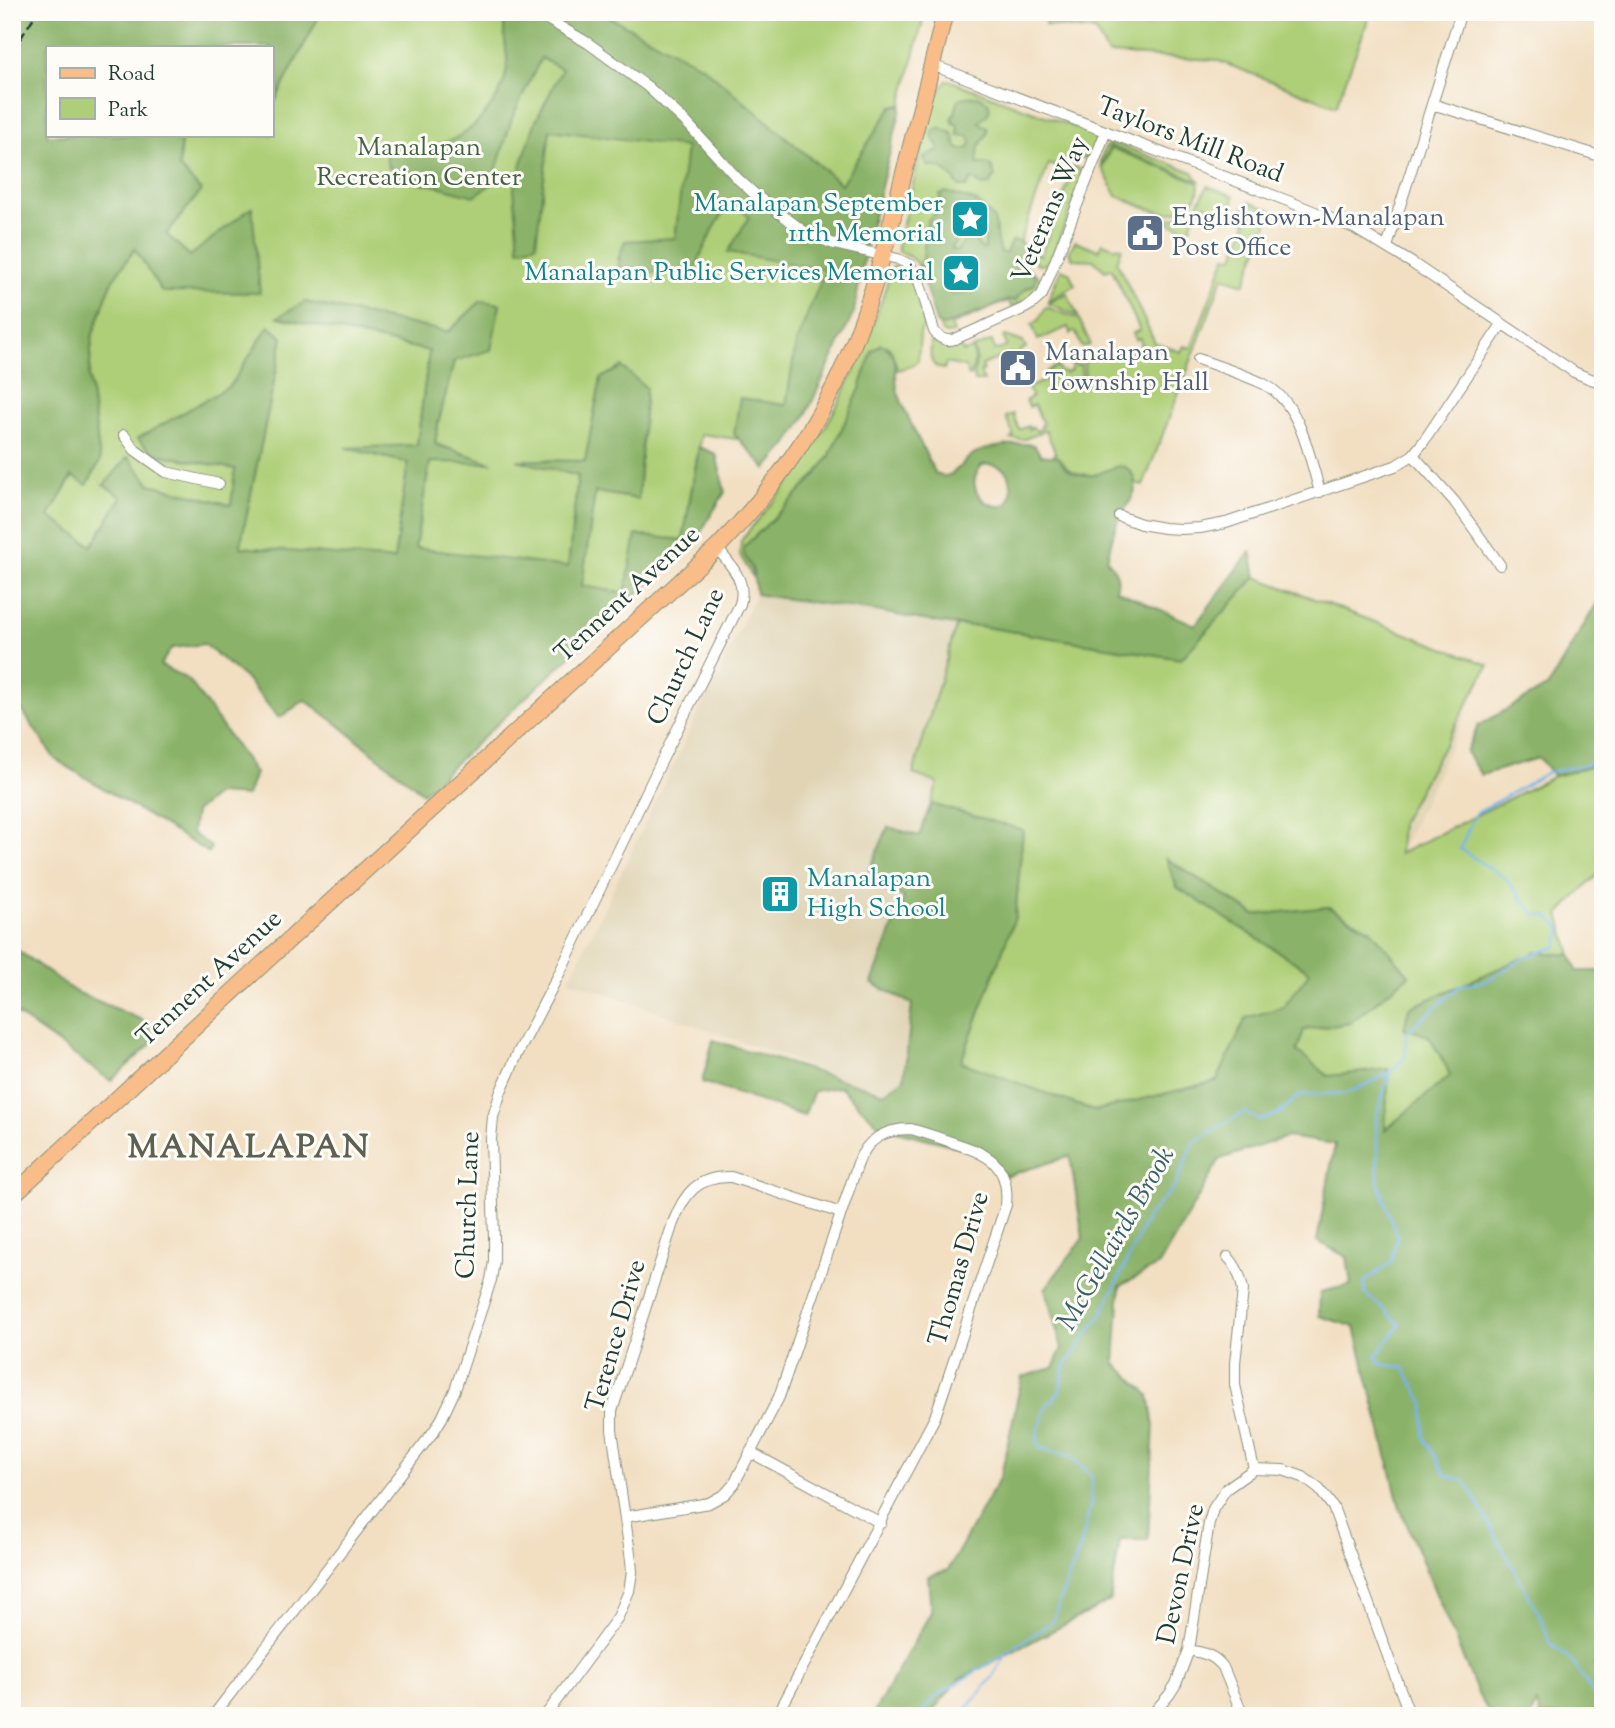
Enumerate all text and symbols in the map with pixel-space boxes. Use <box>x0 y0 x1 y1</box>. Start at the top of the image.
legend <box>46 46 273 136</box>
text: Road <box>108 60 155 90</box>
street label: Taylors Mill Road <box>1091 88 1289 194</box>
text: Park <box>108 96 149 126</box>
park label: Manalapan Recreation Center <box>317 130 522 197</box>
street label: Veterans Way <box>1003 131 1099 289</box>
place label: Manalapan September 11th Memorial <box>693 186 943 253</box>
place icon: Manalapan September 11th Memorial <box>949 198 991 240</box>
place label: Englishtown-Manalapan Post Office <box>1172 200 1445 267</box>
public building icon: Englishtown-Manalapan Post Office <box>1124 212 1166 254</box>
place icon: Manalapan Public Services Memorial <box>940 252 982 294</box>
place label: Manalapan Public Services Memorial <box>524 255 934 292</box>
place label: Manalapan Township Hall <box>1045 335 1209 402</box>
public building icon: Manalapan Township Hall <box>997 347 1039 389</box>
street label: Tennent Avenue <box>547 518 709 672</box>
street label: Church Lane <box>639 582 735 732</box>
place label: Manalapan High School <box>807 861 946 928</box>
building icon: Manalapan High School <box>759 873 801 915</box>
street label: Tennent Avenue <box>129 902 291 1056</box>
district label: MANALAPAN <box>127 1125 371 1173</box>
street label: Church Lane <box>448 1130 490 1280</box>
water label: McGellairds Brook <box>1048 1139 1186 1338</box>
street label: Thomas Drive <box>920 1187 1000 1351</box>
street label: Terence Drive <box>578 1255 656 1417</box>
street label: Devon Drive <box>1149 1500 1215 1648</box>

